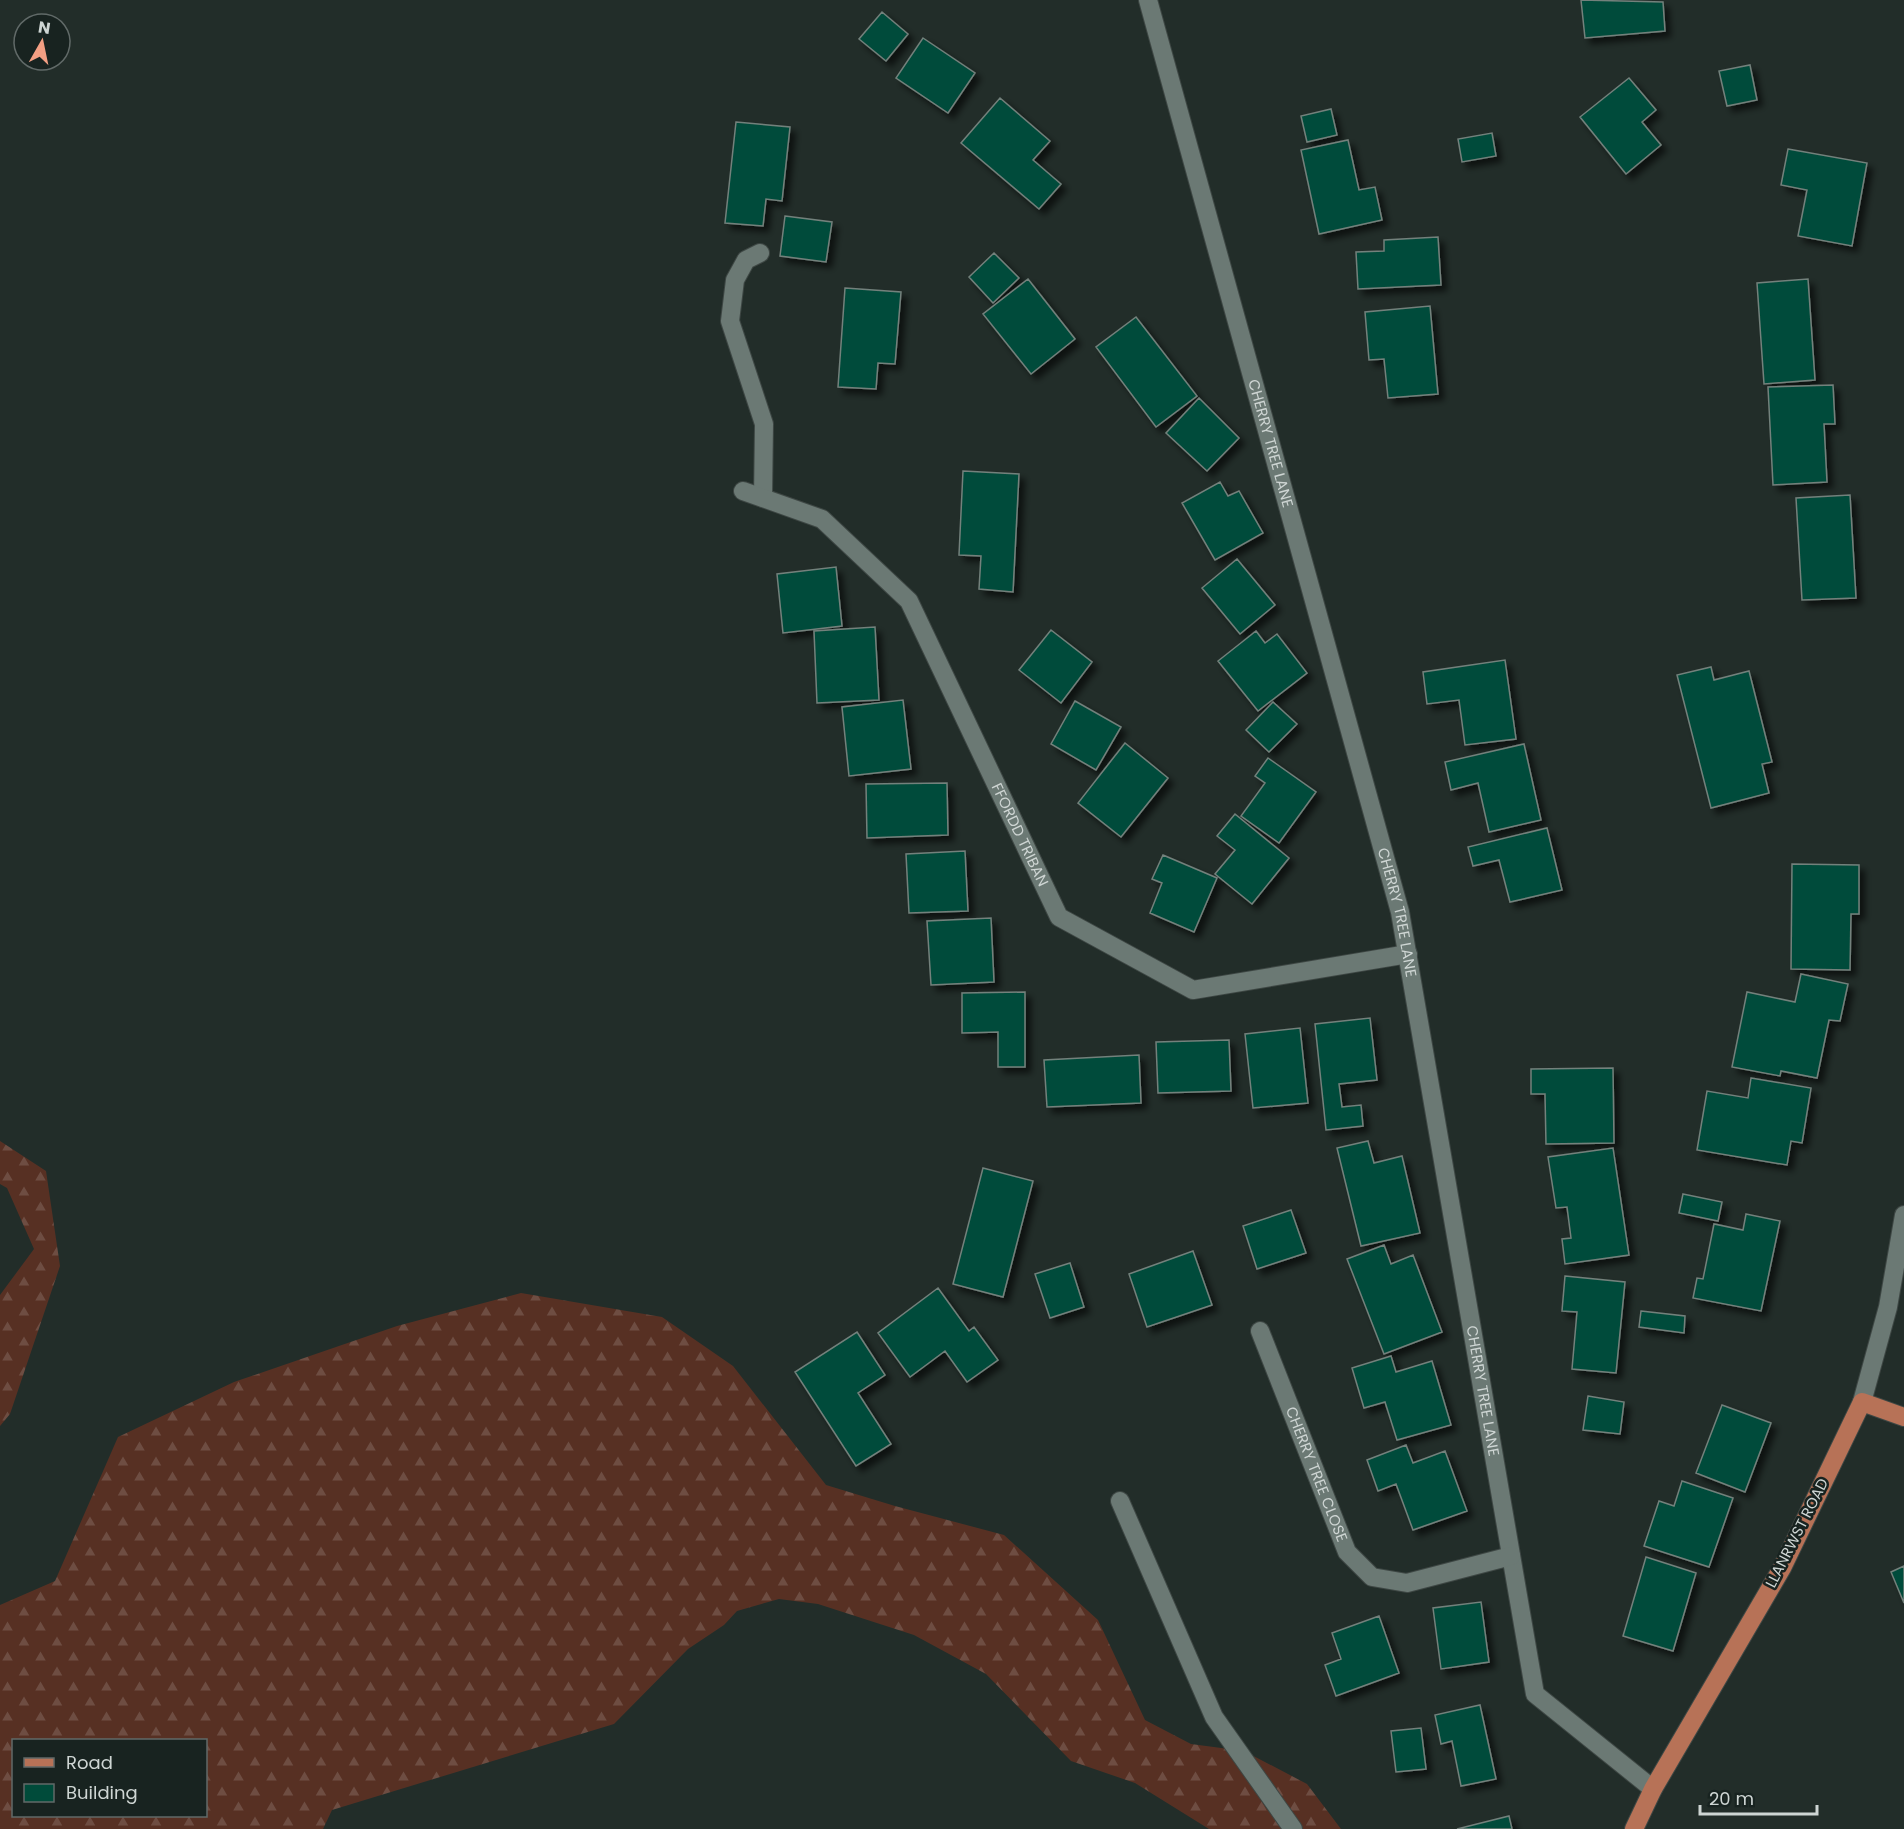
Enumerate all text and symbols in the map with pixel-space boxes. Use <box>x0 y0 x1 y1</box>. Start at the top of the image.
north arrow <box>12 12 72 72</box>
text: N <box>37 15 52 40</box>
street label: CHERRY TREE LANE <box>1243 377 1299 510</box>
street label: FFORDD TRIBAN <box>987 779 1054 890</box>
street label: CHERRY TREE LANE <box>1373 845 1422 979</box>
street label: CHERRY TREE LANE <box>1462 1324 1505 1458</box>
street label: CHERRY TREE CLOSE <box>1281 1403 1353 1545</box>
street label: LLANRWST ROAD <box>1760 1475 1833 1591</box>
legend <box>12 1739 207 1817</box>
text: Road <box>66 1750 113 1775</box>
scale bar <box>1700 1778 1817 1816</box>
text: Building <box>66 1780 138 1805</box>
text: 20 m <box>1709 1786 1754 1811</box>

